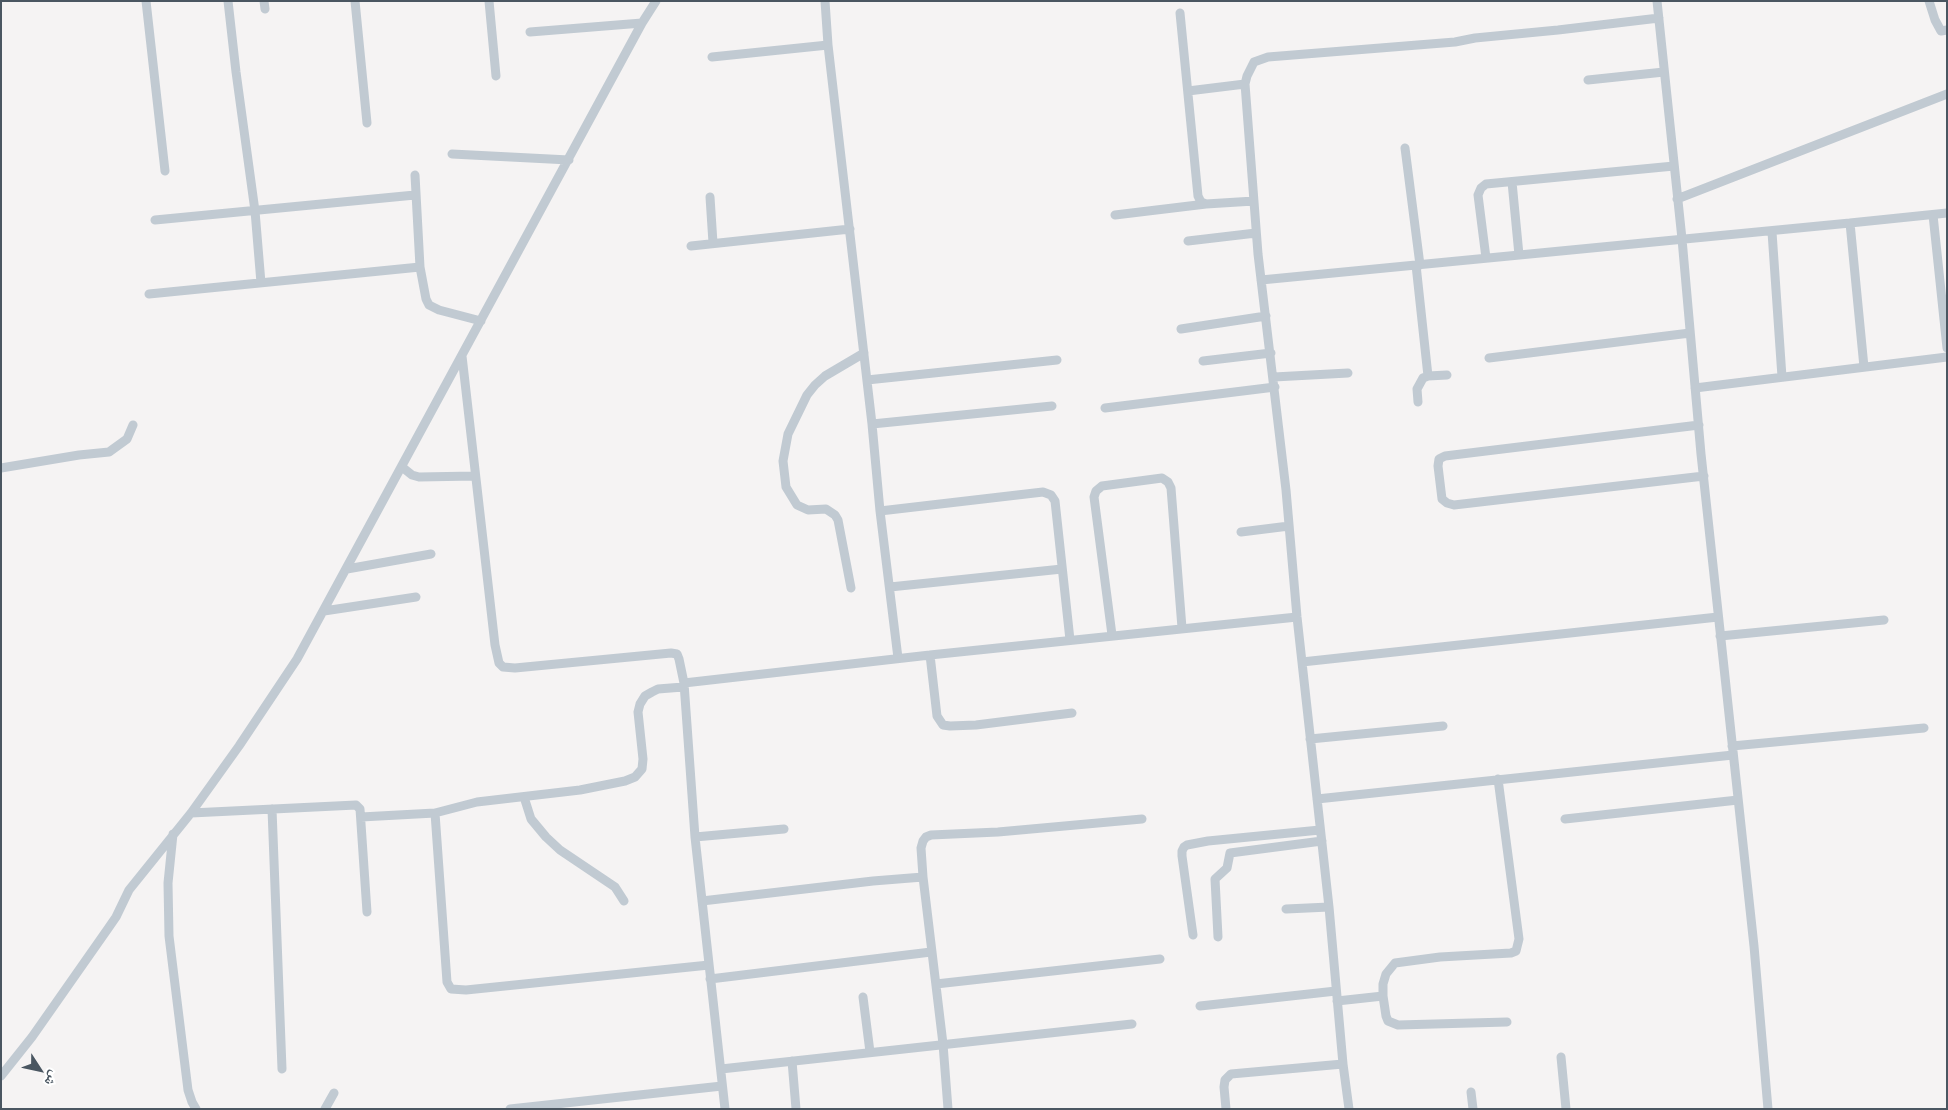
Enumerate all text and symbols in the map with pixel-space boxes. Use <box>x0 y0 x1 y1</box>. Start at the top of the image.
north arrow <box>15 1045 65 1095</box>
text: ش <box>41 1068 63 1089</box>

